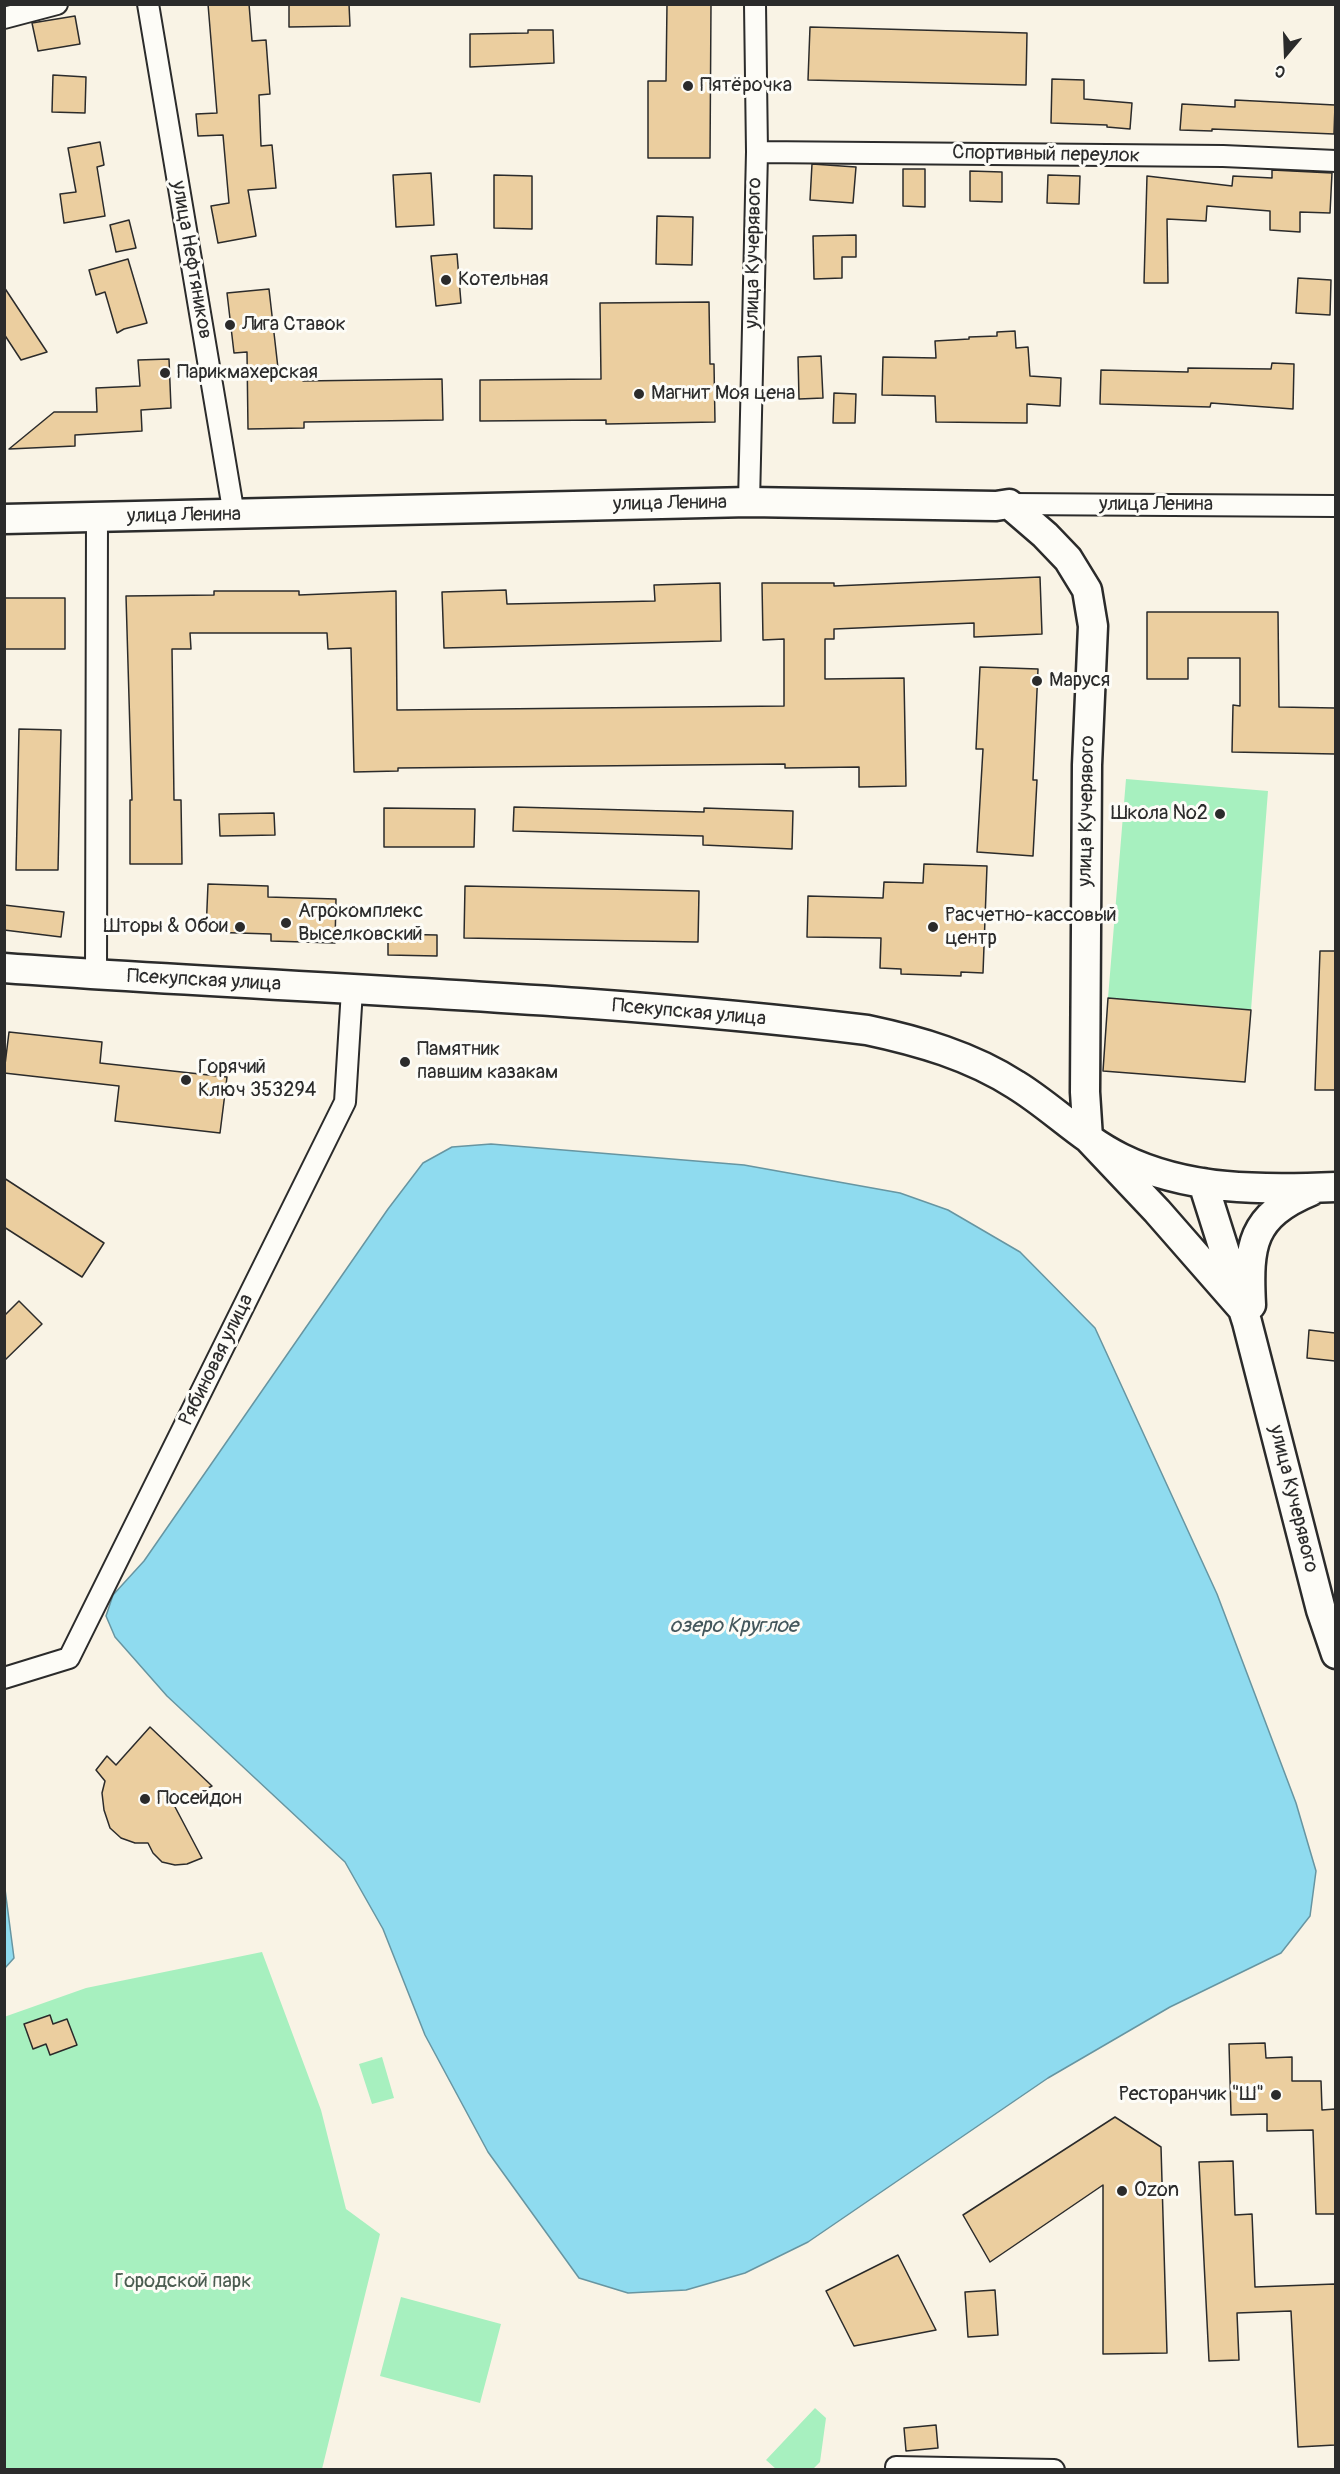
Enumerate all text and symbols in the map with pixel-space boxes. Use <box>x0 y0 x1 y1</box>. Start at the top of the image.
north arrow <box>1256 24 1316 84</box>
text: С <box>1272 60 1288 82</box>
place label: Пятёрочка <box>700 74 792 98</box>
marker: Пятёрочка <box>681 79 695 93</box>
street label: Спортивный переулок <box>952 141 1140 169</box>
street label: улица Кучерявого <box>741 177 767 329</box>
street label: улица Нефтяников <box>165 179 217 341</box>
place label: Котельная <box>458 268 549 292</box>
marker: Котельная <box>439 273 453 287</box>
place label: Лига Ставок <box>242 313 346 337</box>
marker: Лига Ставок <box>223 318 237 332</box>
place label: Парикмахерская <box>177 361 318 385</box>
marker: Парикмахерская <box>158 366 172 380</box>
place label: Магнит Моя цена <box>651 382 795 406</box>
marker: Магнит Моя цена <box>632 387 646 401</box>
street label: улица Ленина <box>613 491 727 517</box>
street label: улица Ленина <box>1099 493 1213 517</box>
street label: улица Ленина <box>127 503 241 529</box>
place label: Маруся <box>1049 669 1110 693</box>
marker: Маруся <box>1030 674 1044 688</box>
street label: улица Кучерявого <box>1074 735 1100 887</box>
place label: Школа №2 <box>1111 802 1208 826</box>
marker: Школа №2 <box>1213 807 1227 821</box>
place label: Агрокомплекс Выселковский <box>298 900 423 947</box>
place label: Расчетно-кассовый центр <box>945 904 1117 951</box>
place label: Шторы & Обои <box>104 915 228 939</box>
marker: Агрокомплекс Выселковский <box>279 916 293 930</box>
marker: Шторы & Обои <box>233 920 247 934</box>
marker: Расчетно-кассовый центр <box>926 920 940 934</box>
street label: Псекупская улица <box>126 965 282 997</box>
street label: Псекупская улица <box>611 994 767 1032</box>
place label: Памятник павшим казакам <box>417 1038 558 1085</box>
marker: Памятник павшим казакам <box>398 1055 412 1069</box>
place label: Горячий Ключ 353294 <box>198 1056 316 1103</box>
marker: Горячий Ключ 353294 <box>179 1073 193 1087</box>
street label: Рябиновая улица <box>175 1290 259 1430</box>
street label: улица Кучерявого <box>1263 1423 1323 1575</box>
water label: озеро Круглое <box>670 1614 798 1640</box>
place label: Посейдон <box>157 1787 242 1811</box>
marker: Посейдон <box>138 1792 152 1806</box>
place label: Ресторанчик "Ш" <box>1119 2083 1264 2107</box>
marker: Ресторанчик "Ш" <box>1269 2088 1283 2102</box>
place label: Ozon <box>1134 2179 1179 2203</box>
marker: Ozon <box>1115 2184 1129 2198</box>
park label: Городской парк <box>115 2270 251 2294</box>

